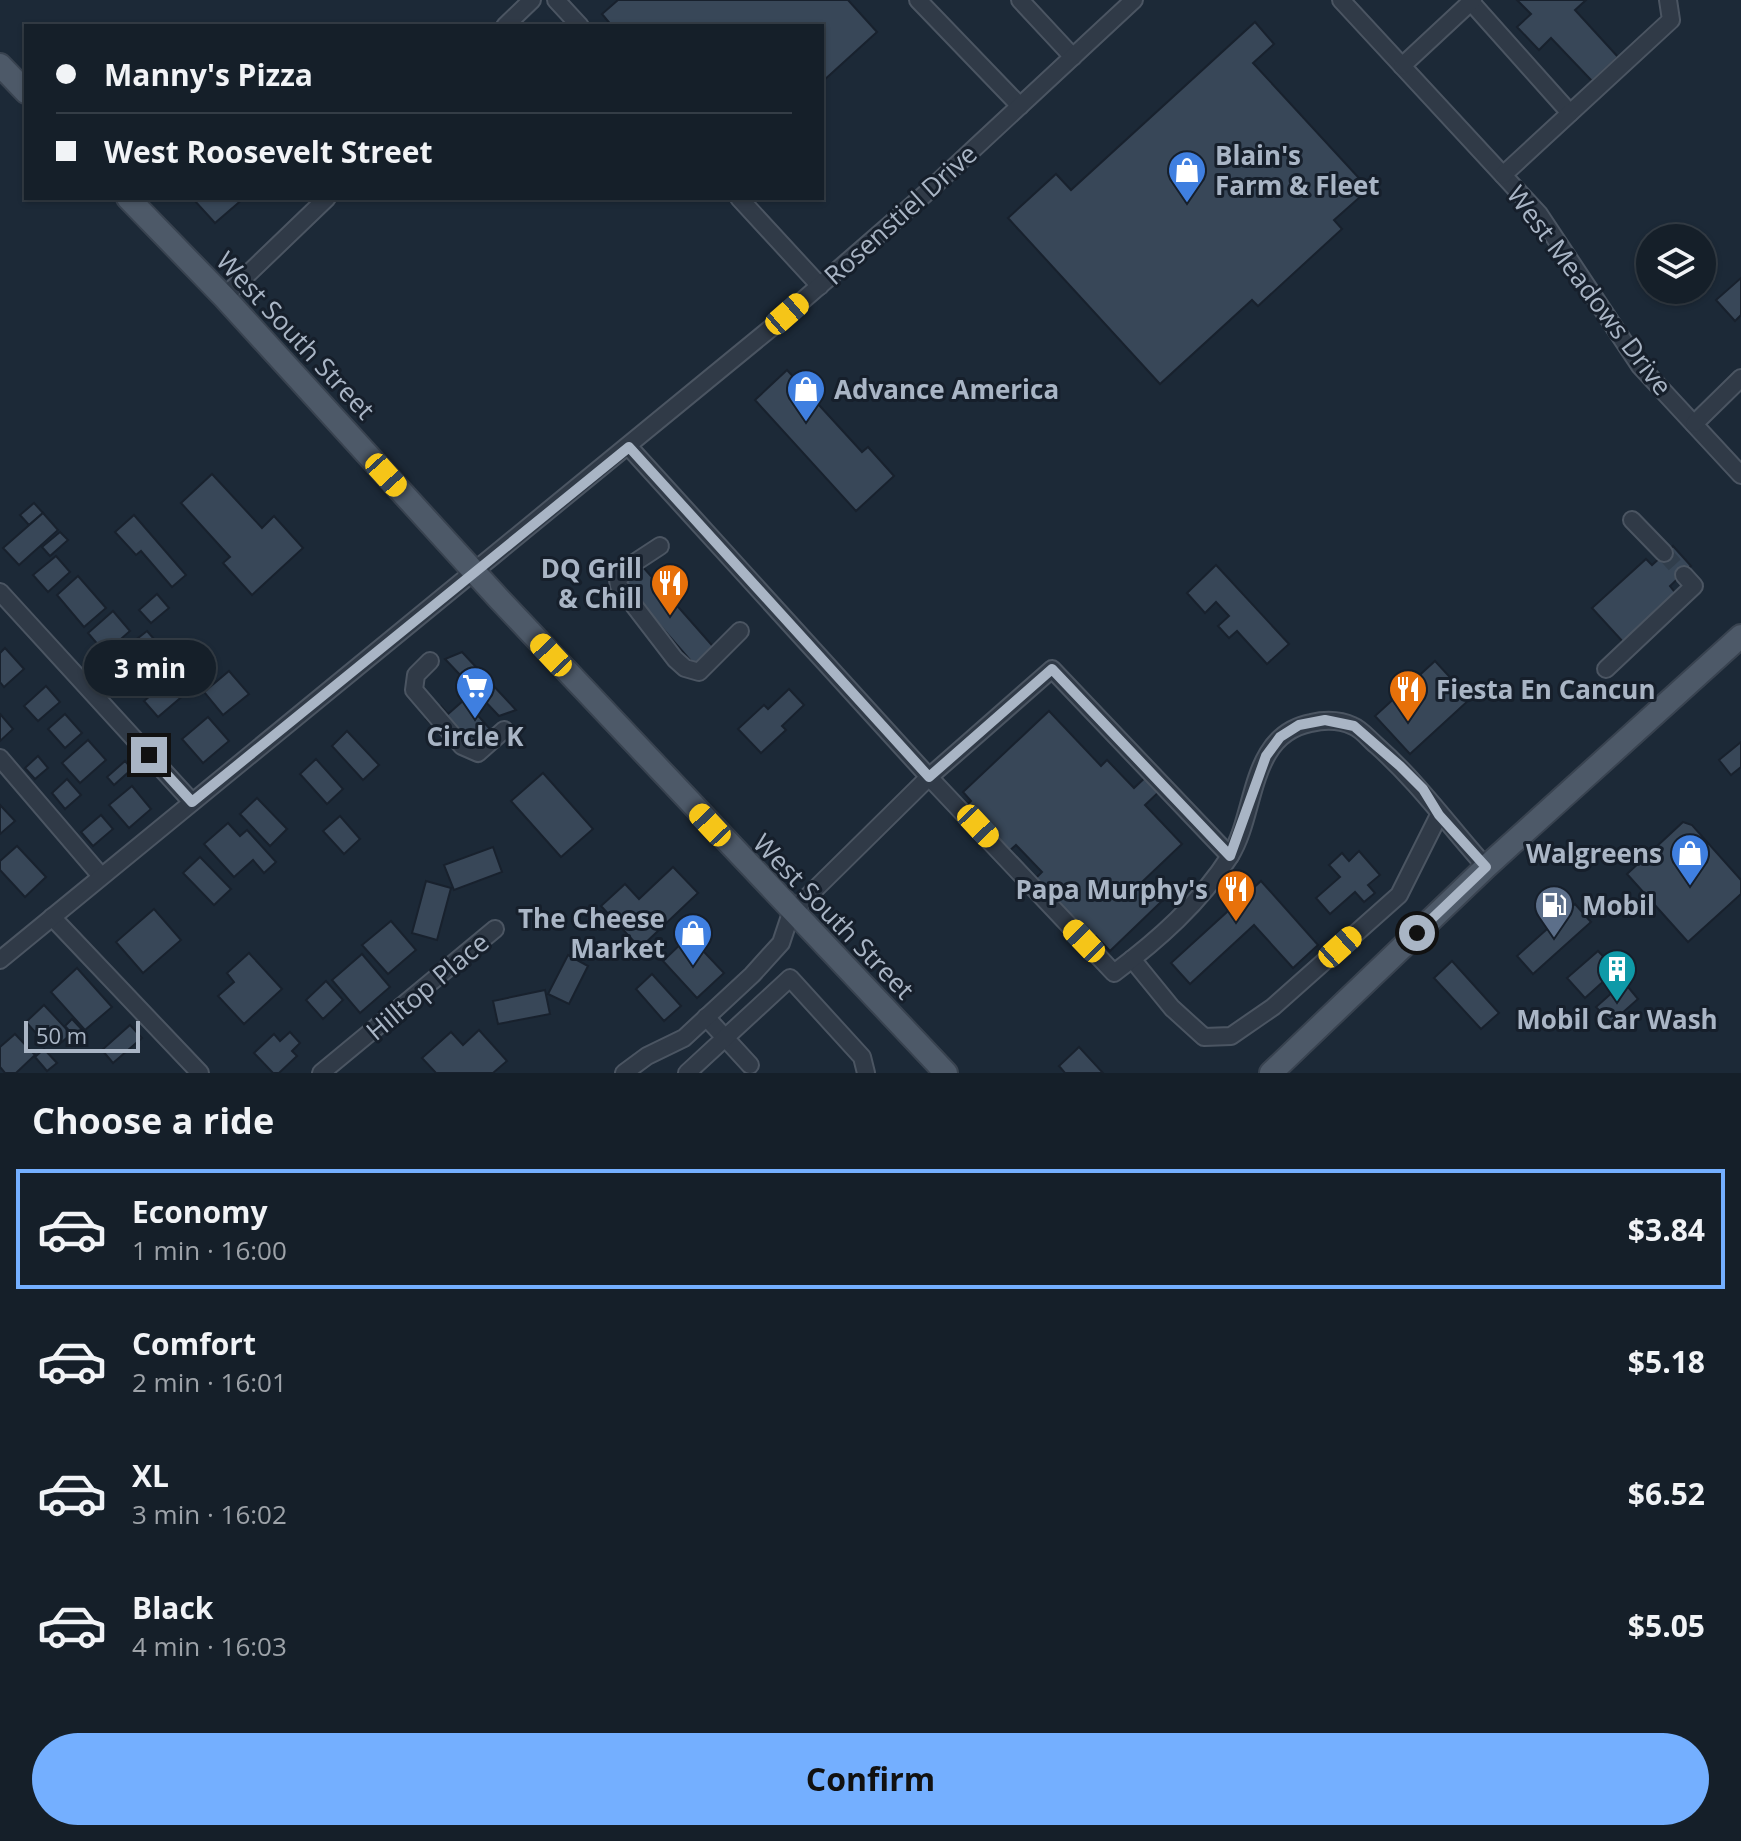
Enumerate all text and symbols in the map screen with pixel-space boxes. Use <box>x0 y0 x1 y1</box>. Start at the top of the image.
text: Manny's Pizza <box>104 54 313 95</box>
text: West Roosevelt Street <box>104 131 432 172</box>
street label: Rosenstiel Drive <box>816 136 984 292</box>
place label: Blain's Farm & Fleet <box>1215 137 1380 203</box>
shop icon: Blain's Farm & Fleet <box>1166 149 1208 204</box>
street label: West Meadows Drive <box>1499 178 1681 402</box>
map controls <box>1636 224 1716 304</box>
button: layers <box>1636 224 1716 304</box>
street label: West South Street <box>209 243 383 427</box>
car <box>761 289 813 339</box>
shop icon: Advance America <box>785 368 827 423</box>
place label: Advance America <box>834 371 1059 407</box>
car <box>361 449 411 501</box>
place label: DQ Grill & Chill <box>541 550 642 616</box>
restaurant icon: DQ Grill & Chill <box>649 562 691 617</box>
car <box>526 629 576 681</box>
callout: 3 min <box>83 639 215 695</box>
text: 3 min <box>114 650 186 686</box>
supermarket icon: Circle K <box>454 665 496 720</box>
restaurant icon: Fiesta En Cancun <box>1387 668 1429 723</box>
place label: Fiesta En Cancun <box>1436 671 1656 707</box>
place label: Circle K <box>427 718 524 754</box>
route end <box>131 737 167 773</box>
car <box>685 799 735 851</box>
car <box>953 800 1003 852</box>
street label: West South Street <box>746 825 922 1007</box>
shop icon: Walgreens <box>1669 832 1711 887</box>
place label: Walgreens <box>1526 835 1662 871</box>
restaurant icon: Papa Murphy's <box>1215 868 1257 923</box>
place label: Papa Murphy's <box>1015 871 1208 907</box>
fuel station icon: Mobil <box>1533 884 1575 939</box>
place label: Mobil <box>1582 887 1655 923</box>
place label: The Cheese Market <box>518 900 665 966</box>
shop icon: The Cheese Market <box>672 912 714 967</box>
car <box>1059 915 1109 967</box>
route start <box>1399 915 1435 951</box>
car <box>1314 922 1366 972</box>
street label: Hilltop Place <box>358 924 496 1048</box>
building icon: Mobil Car Wash <box>1596 948 1638 1003</box>
place label: Mobil Car Wash <box>1516 1001 1718 1037</box>
scale bar <box>24 1017 140 1053</box>
text: 50 m <box>36 1020 87 1050</box>
text: Choose a ride <box>32 1096 274 1145</box>
text: Economy <box>132 1191 268 1232</box>
icon: car <box>36 1193 108 1265</box>
text: $3.84 <box>1628 1209 1705 1250</box>
text: 1 min · 16:00 <box>132 1232 287 1268</box>
text: Comfort <box>132 1323 256 1364</box>
icon: car <box>36 1325 108 1397</box>
text: $5.18 <box>1628 1341 1705 1382</box>
text: 2 min · 16:01 <box>132 1364 287 1400</box>
text: XL <box>132 1455 169 1496</box>
icon: car <box>36 1457 108 1529</box>
text: $6.52 <box>1628 1473 1705 1514</box>
text: 3 min · 16:02 <box>132 1496 287 1532</box>
text: Black <box>132 1587 213 1628</box>
icon: car <box>36 1589 108 1661</box>
text: $5.05 <box>1628 1605 1705 1646</box>
text: 4 min · 16:03 <box>132 1628 287 1664</box>
button: Confirm <box>32 1733 1709 1825</box>

